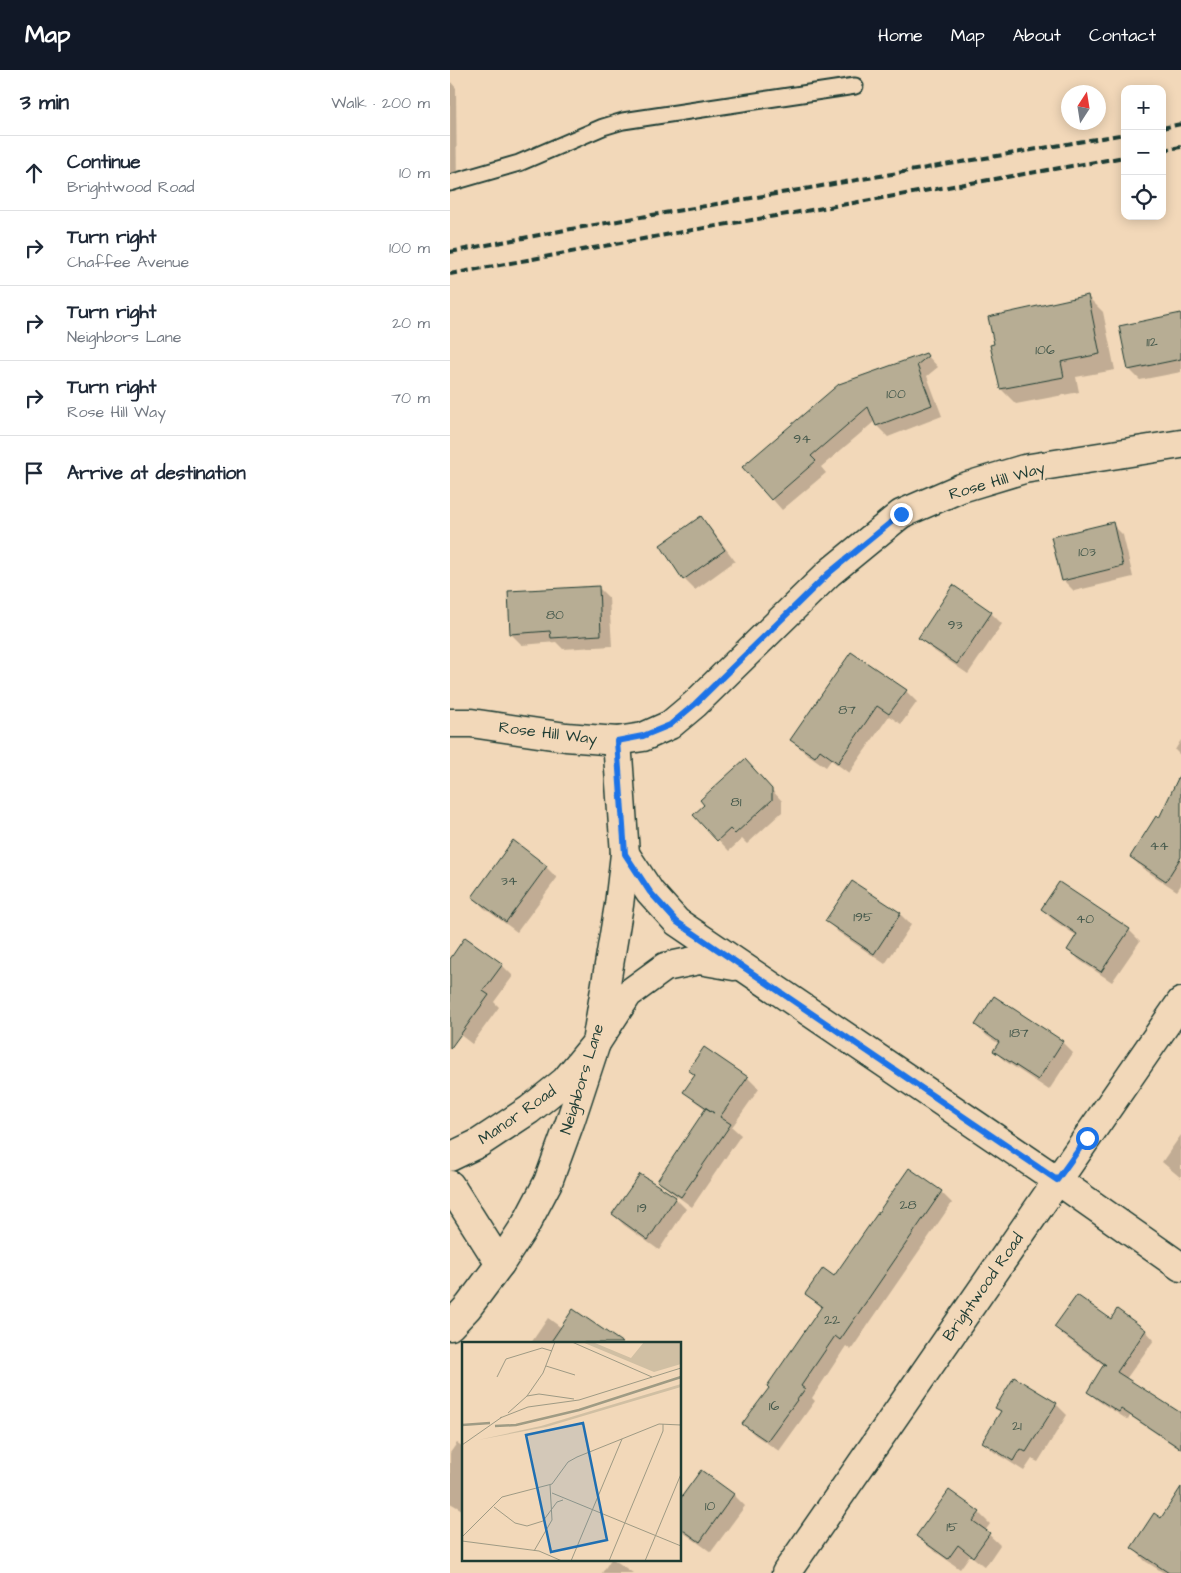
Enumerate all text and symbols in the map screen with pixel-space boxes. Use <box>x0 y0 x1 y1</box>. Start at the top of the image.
text: Map <box>25 18 70 52</box>
text: Home <box>878 23 923 48</box>
text: Map <box>951 23 985 48</box>
text: About <box>1013 23 1061 48</box>
text: Contact <box>1089 23 1156 48</box>
north arrow <box>1061 85 1106 130</box>
map controls <box>1121 85 1166 220</box>
button: + <box>1121 85 1166 130</box>
text: 3 min <box>20 88 69 117</box>
text: Walk · 200 m <box>331 92 430 114</box>
button: − <box>1121 130 1166 175</box>
text: Continue <box>67 149 141 176</box>
icon: ahead <box>20 159 48 187</box>
text: 10 m <box>399 162 430 184</box>
button: locate <box>1121 175 1166 220</box>
text: Brightwood Road <box>67 176 195 198</box>
text: Turn right <box>67 224 156 251</box>
icon: right <box>20 234 48 262</box>
text: 100 m <box>389 237 430 259</box>
text: Chaffee Avenue <box>67 251 189 273</box>
text: Turn right <box>67 299 156 326</box>
icon: right <box>20 309 48 337</box>
text: 20 m <box>392 312 430 334</box>
text: Neighbors Lane <box>67 326 181 348</box>
house number: 112 <box>1146 332 1158 352</box>
house number: 106 <box>1035 340 1055 360</box>
text: Turn right <box>67 374 156 401</box>
icon: right <box>20 384 48 412</box>
house number: 100 <box>886 384 906 404</box>
text: 70 m <box>391 387 430 409</box>
text: Rose Hill Way <box>67 401 166 423</box>
house number: 94 <box>793 429 811 449</box>
street label: Rose Hill Way <box>946 457 1048 506</box>
icon: arrive <box>20 459 48 487</box>
text: Arrive at destination <box>67 460 246 487</box>
route end <box>890 503 913 526</box>
house number: 103 <box>1078 542 1096 562</box>
house number: 80 <box>546 605 564 625</box>
house number: 93 <box>947 615 963 635</box>
house number: 87 <box>838 700 856 720</box>
street label: Rose Hill Way <box>497 716 599 751</box>
house number: 81 <box>731 792 742 812</box>
house number: 44 <box>1149 836 1169 856</box>
house number: 34 <box>501 871 518 891</box>
house number: 195 <box>853 907 873 927</box>
house number: 40 <box>1076 909 1094 929</box>
street label: Neighbors Lane <box>555 1021 610 1137</box>
house number: 187 <box>1009 1023 1029 1043</box>
street label: Manor Road <box>474 1080 560 1150</box>
route start <box>1076 1127 1099 1150</box>
house number: 28 <box>899 1195 917 1215</box>
house number: 19 <box>637 1198 647 1218</box>
street label: Brightwood Road <box>937 1228 1029 1346</box>
house number: 22 <box>824 1310 840 1330</box>
inset map <box>462 1342 681 1560</box>
house number: 16 <box>769 1396 780 1416</box>
house number: 21 <box>1012 1416 1022 1436</box>
house number: 10 <box>705 1496 715 1516</box>
house number: 15 <box>946 1517 958 1537</box>

